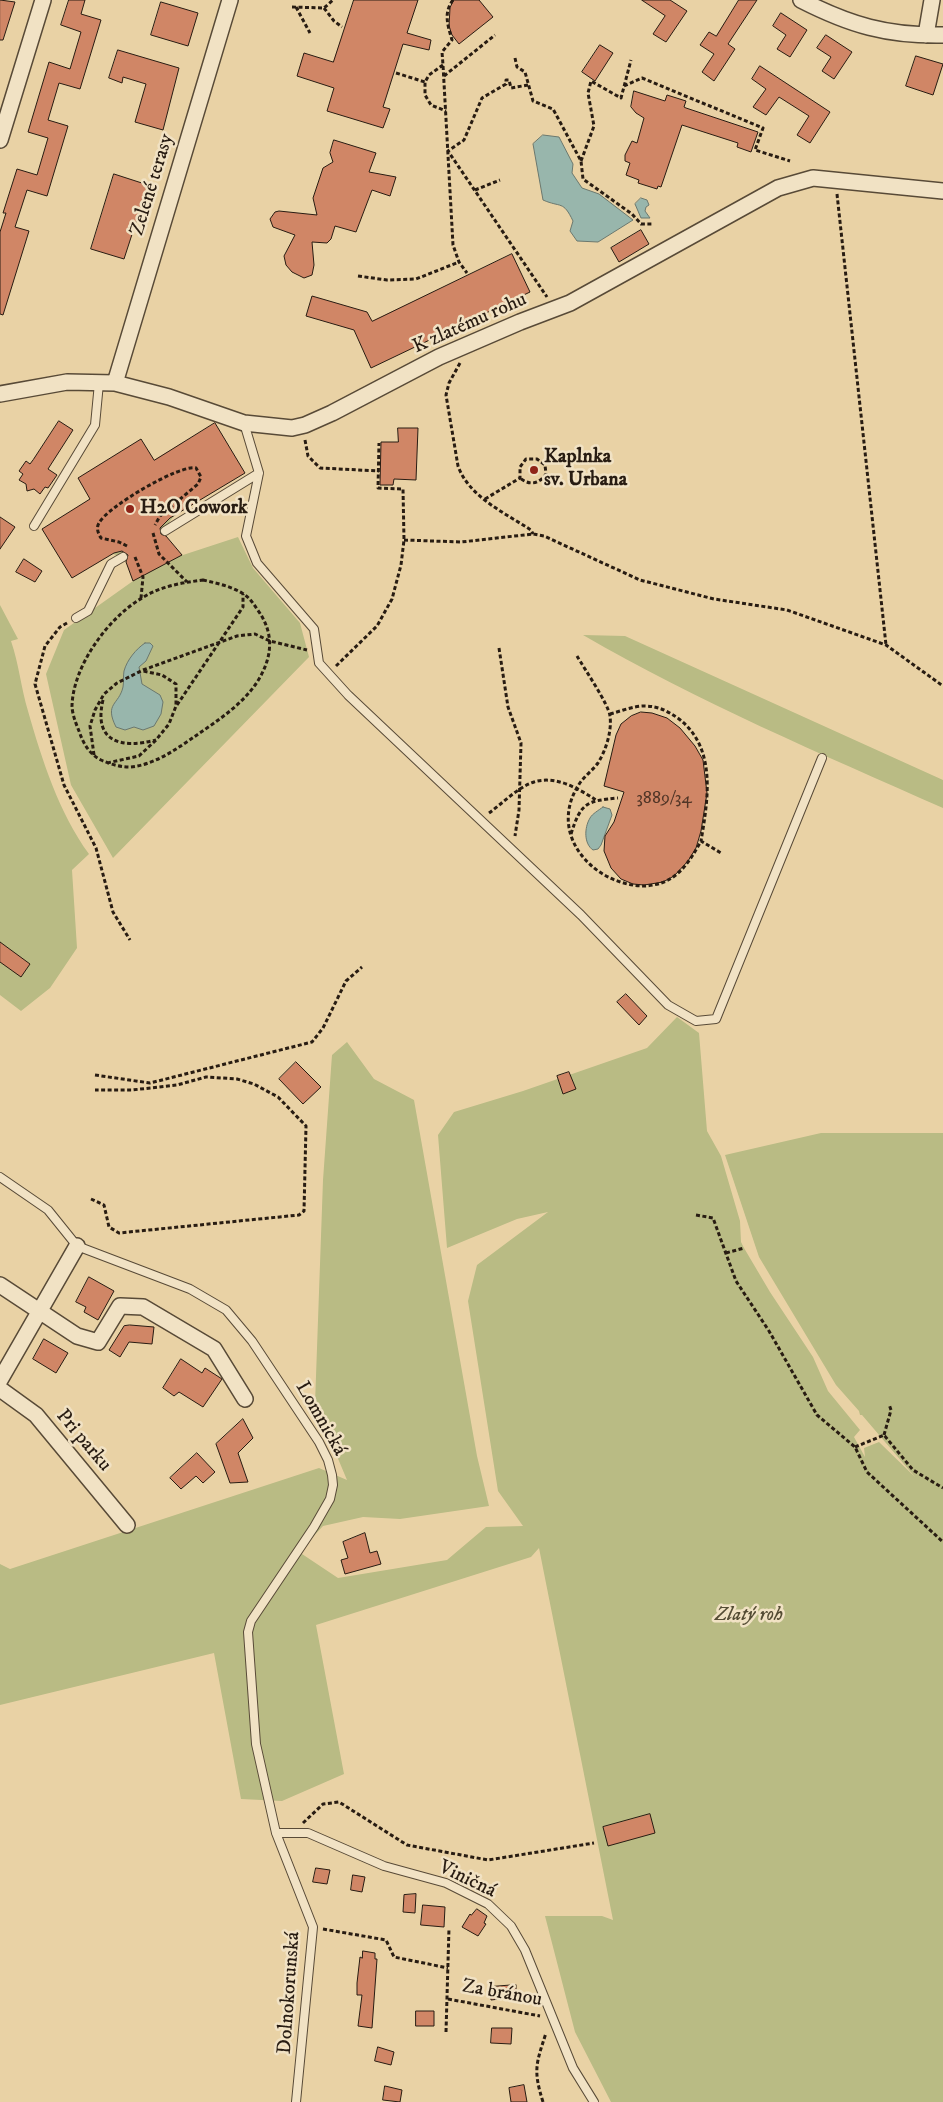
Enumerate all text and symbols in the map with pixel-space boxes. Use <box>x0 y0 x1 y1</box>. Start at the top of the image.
street label: Zelené terasy <box>126 131 180 239</box>
street label: K zlatému rohu <box>409 288 531 360</box>
place label: Kaplnka sv. Urbana <box>544 446 627 493</box>
marker: Kaplnka sv. Urbana <box>528 464 540 476</box>
place label: H2O Cowork <box>140 497 248 521</box>
marker: H2O Cowork <box>124 503 136 515</box>
house number: 3889/34 <box>636 788 692 810</box>
street label: Lomnická <box>289 1378 351 1460</box>
street label: Pri parku <box>50 1405 116 1477</box>
park label: Zlatý roh <box>715 1604 783 1628</box>
street label: Viničná <box>434 1856 500 1904</box>
street label: Dolnokorunská <box>274 1931 306 2055</box>
street label: Za bránou <box>460 1975 544 2013</box>

